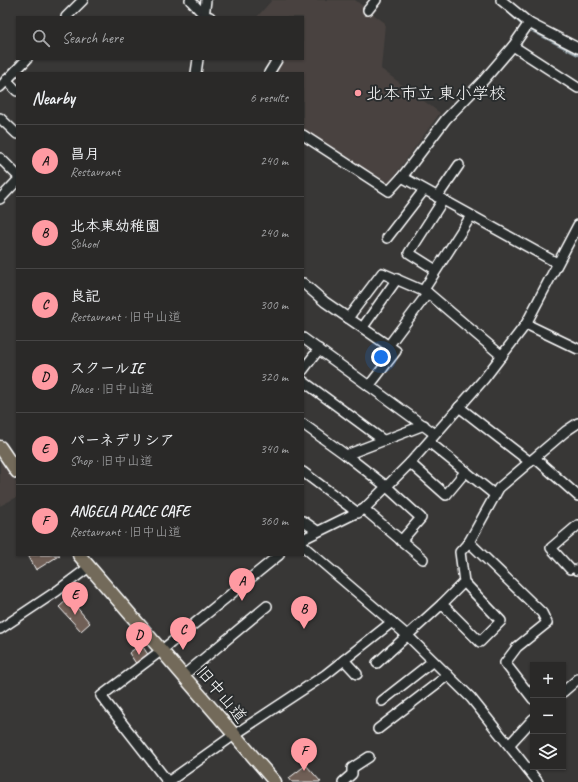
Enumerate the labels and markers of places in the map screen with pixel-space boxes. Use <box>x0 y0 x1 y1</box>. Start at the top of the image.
place label: 北本市立 東小学校 <box>366 83 506 104</box>
marker: 北本市立 東小学校 <box>353 88 363 98</box>
pin: A <box>229 568 255 601</box>
pin: E <box>62 582 88 615</box>
pin: B <box>291 596 317 629</box>
pin: C <box>170 617 196 650</box>
pin: D <box>126 622 152 655</box>
pin: F <box>291 738 317 771</box>

